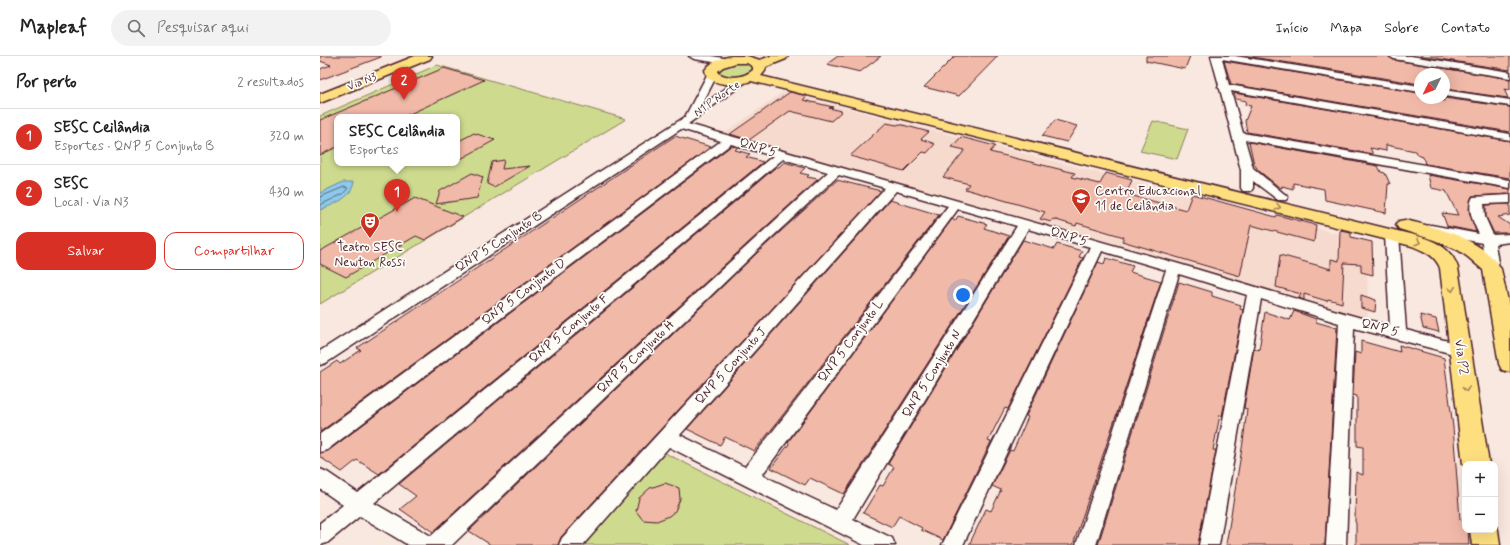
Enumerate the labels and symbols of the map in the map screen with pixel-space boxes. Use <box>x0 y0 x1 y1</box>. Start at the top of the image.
pin: 2 <box>391 67 417 100</box>
north arrow <box>1414 68 1450 104</box>
street label: Via N3 <box>345 70 379 94</box>
street label: N1 P Norte <box>691 78 743 120</box>
street label: QNP 5 <box>737 135 779 162</box>
pin: 1 <box>384 179 410 212</box>
place label: Centro Educacional 11 de Ceilândia <box>1095 183 1201 215</box>
school or university icon: Centro Educacional 11 de Ceilândia <box>1070 187 1092 215</box>
one-way arrow <box>1275 203 1282 211</box>
street label: QNP 5 Conjunto B <box>452 207 546 276</box>
theatre icon: Teatro SESC Newton Rossi <box>359 211 381 239</box>
street label: QNP 5 <box>1048 224 1090 251</box>
one-way arrow <box>1414 237 1421 246</box>
place label: Teatro SESC Newton Rossi <box>335 239 405 271</box>
street label: QNP 5 Conjunto D <box>478 255 570 329</box>
your location <box>953 285 973 305</box>
one-way arrow <box>1447 285 1456 292</box>
street label: QNP 5 Conjunto F <box>526 291 612 367</box>
street label: QNP 5 Conjunto L <box>814 296 888 386</box>
street label: QNP 5 <box>1359 315 1401 341</box>
street label: QNP 5 Conjunto H <box>594 316 679 397</box>
street label: QNP 5 Conjunto J <box>692 324 770 408</box>
street label: QNP 5 Conjunto N <box>898 327 966 421</box>
street label: Via P2 <box>1450 338 1472 376</box>
one-way arrow <box>1461 386 1470 392</box>

